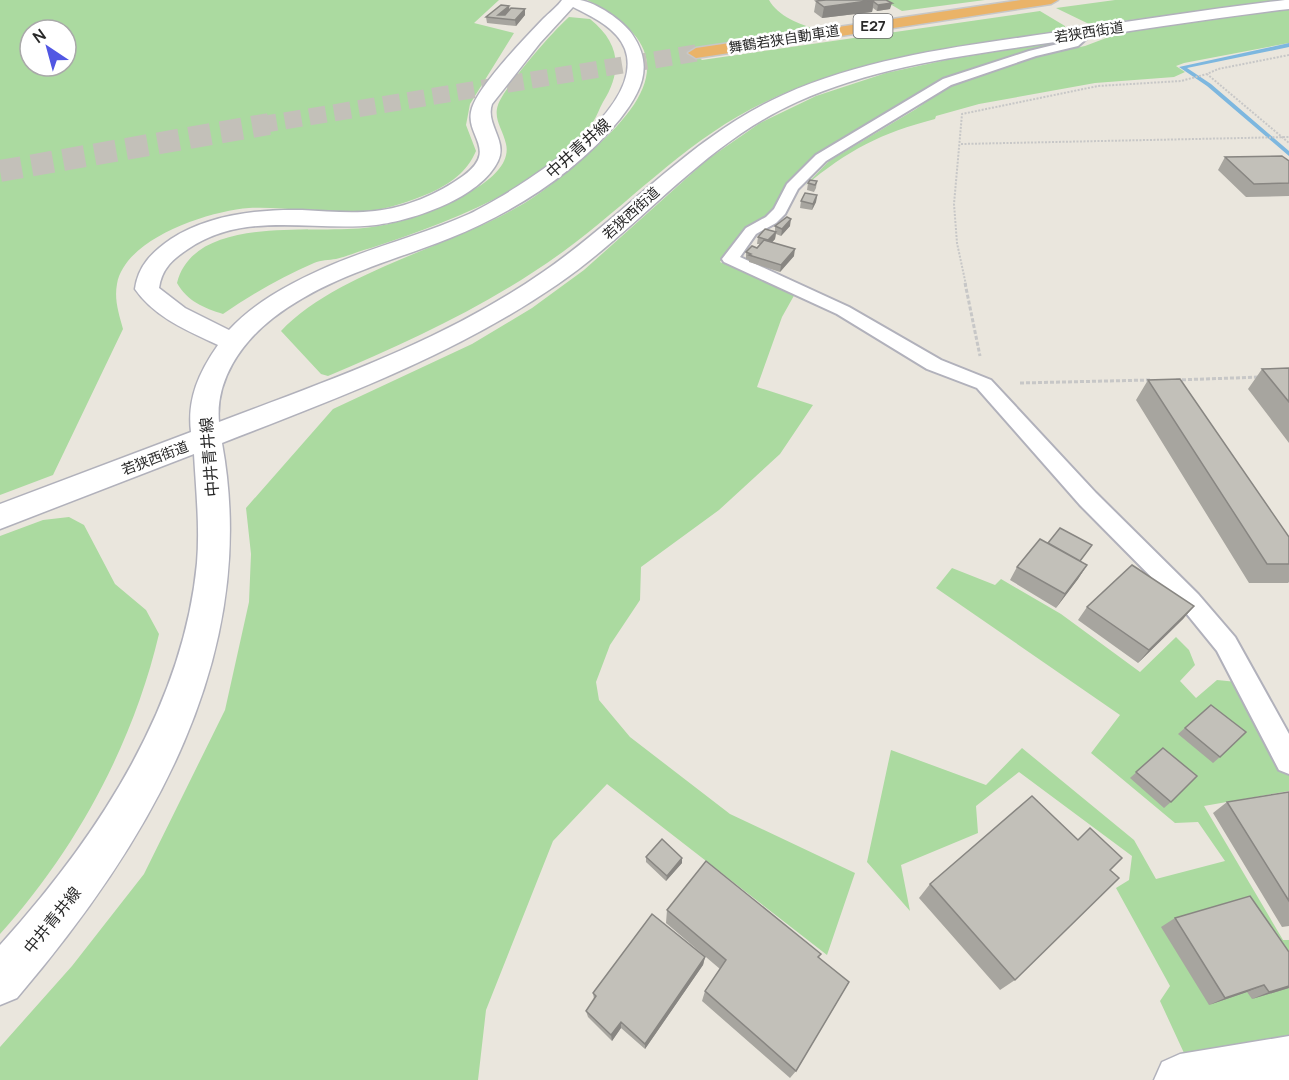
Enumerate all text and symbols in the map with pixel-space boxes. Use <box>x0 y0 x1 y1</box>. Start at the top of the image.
road number: E27 <box>854 14 892 38</box>
street label: 若狭西街道 <box>1053 17 1125 46</box>
north arrow <box>18 18 78 78</box>
street label: 舞鶴若狭自動車道 <box>727 20 841 57</box>
text: N <box>28 24 50 48</box>
street label: 中井青井線 <box>541 113 615 183</box>
street label: 若狭西街道 <box>598 182 663 243</box>
street label: 中井青井線 <box>195 416 223 498</box>
street label: 若狭西街道 <box>119 436 191 479</box>
street label: 中井青井線 <box>18 882 86 958</box>

